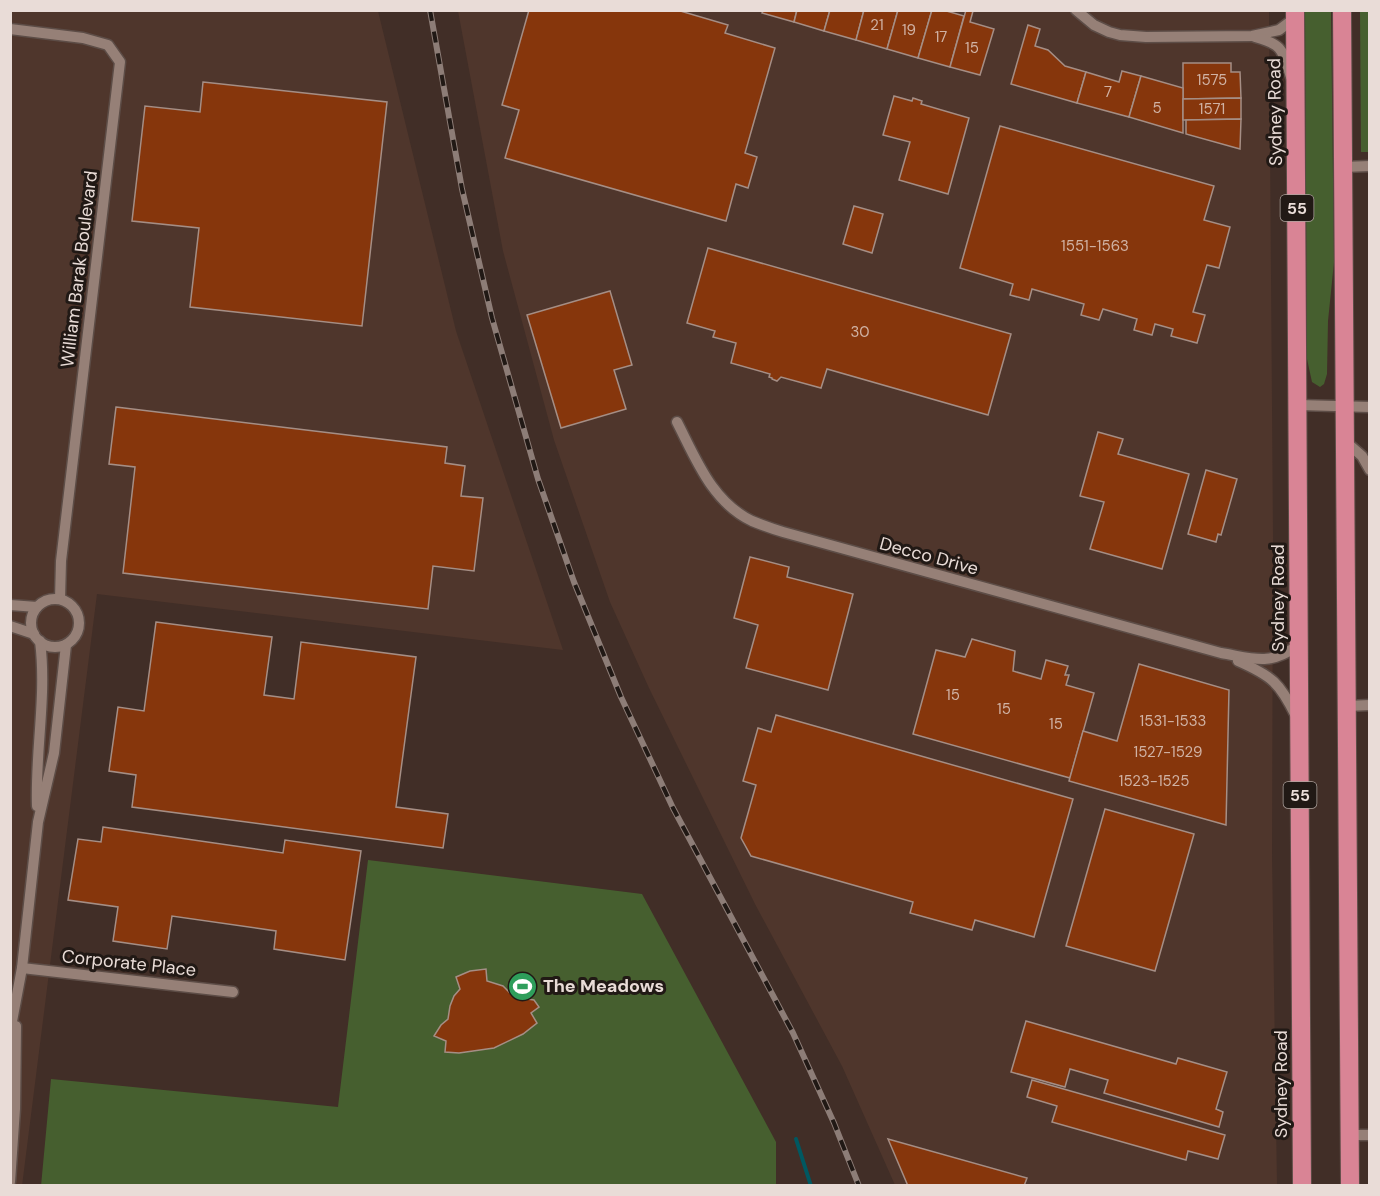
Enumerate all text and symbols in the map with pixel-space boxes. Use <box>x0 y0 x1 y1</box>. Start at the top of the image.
house number: 21 <box>870 15 884 35</box>
house number: 19 <box>902 20 916 40</box>
house number: 17 <box>935 27 947 47</box>
house number: 15 <box>965 38 979 58</box>
street label: Sydney Road <box>1262 58 1288 166</box>
house number: 1575 <box>1197 70 1227 90</box>
house number: 7 <box>1104 82 1112 102</box>
house number: 5 <box>1152 98 1162 118</box>
house number: 1571 <box>1199 99 1225 119</box>
street label: William Barak Boulevard <box>55 169 103 369</box>
road number: 55 <box>1280 195 1314 221</box>
house number: 1551-1563 <box>1061 236 1129 256</box>
house number: 30 <box>850 322 870 342</box>
street label: Decco Drive <box>877 531 981 581</box>
street label: Sydney Road <box>1266 544 1290 652</box>
house number: 15 <box>946 685 960 705</box>
house number: 15 <box>997 699 1011 719</box>
house number: 1531-1533 <box>1140 711 1206 731</box>
house number: 15 <box>1049 714 1063 734</box>
house number: 1527-1529 <box>1133 742 1203 762</box>
house number: 1523-1525 <box>1119 771 1189 791</box>
road number: 55 <box>1284 782 1316 808</box>
street label: Corporate Place <box>61 944 197 982</box>
sports icon: The Meadows <box>506 970 538 1002</box>
place label: The Meadows <box>543 974 664 998</box>
street label: Sydney Road <box>1269 1030 1293 1138</box>

